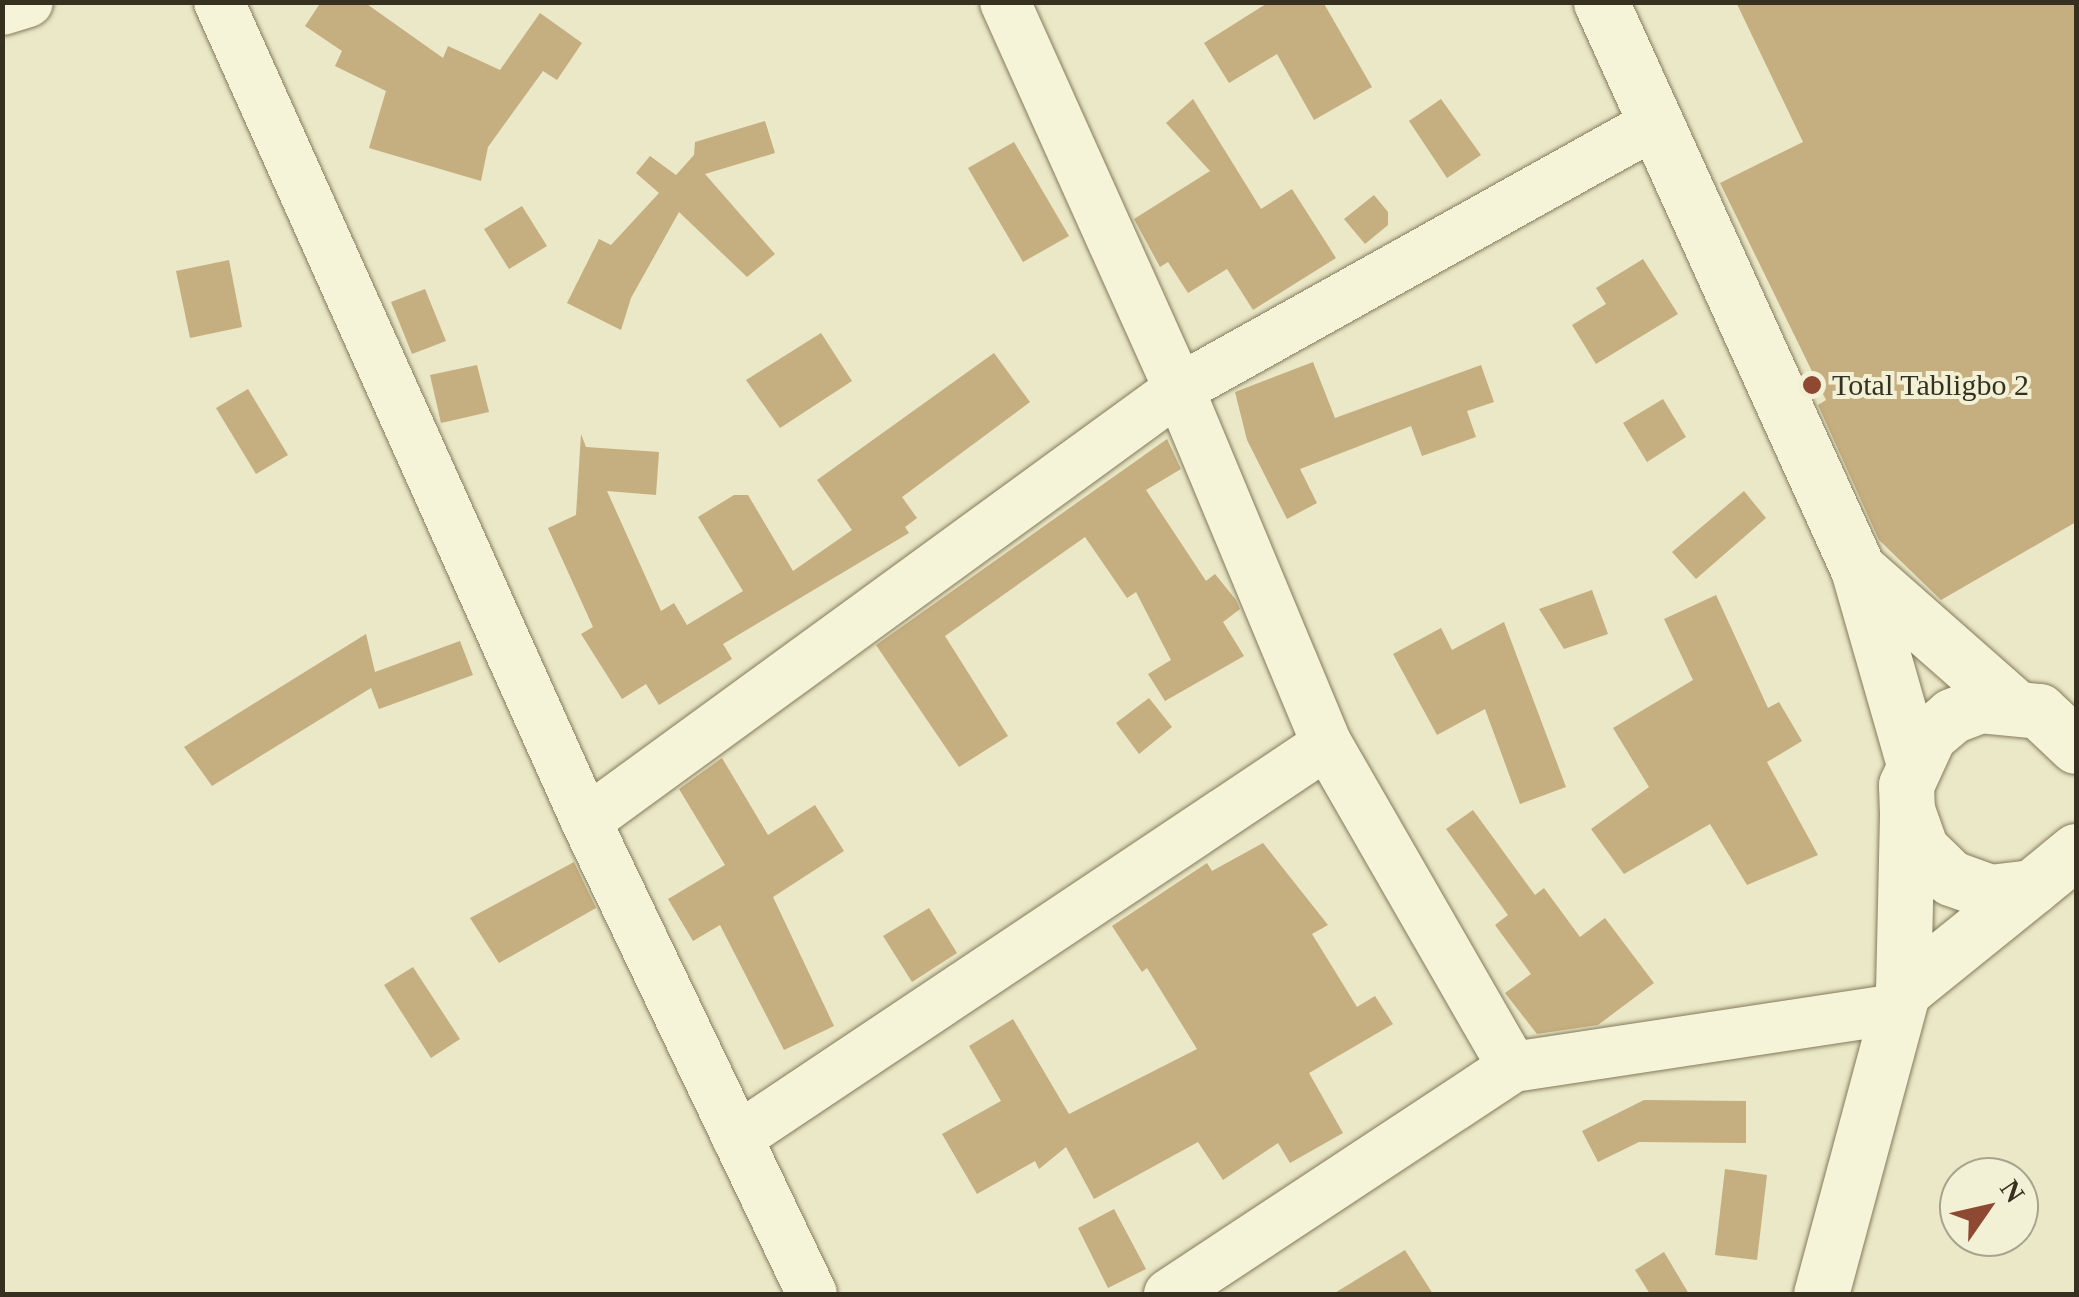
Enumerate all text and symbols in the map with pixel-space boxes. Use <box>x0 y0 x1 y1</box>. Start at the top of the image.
place label: Total Tabligbo 2 <box>1832 367 2029 403</box>
marker: Total Tabligbo 2 <box>1801 374 1823 396</box>
north arrow <box>1939 1157 2039 1257</box>
text: N <box>1994 1174 2031 1208</box>

